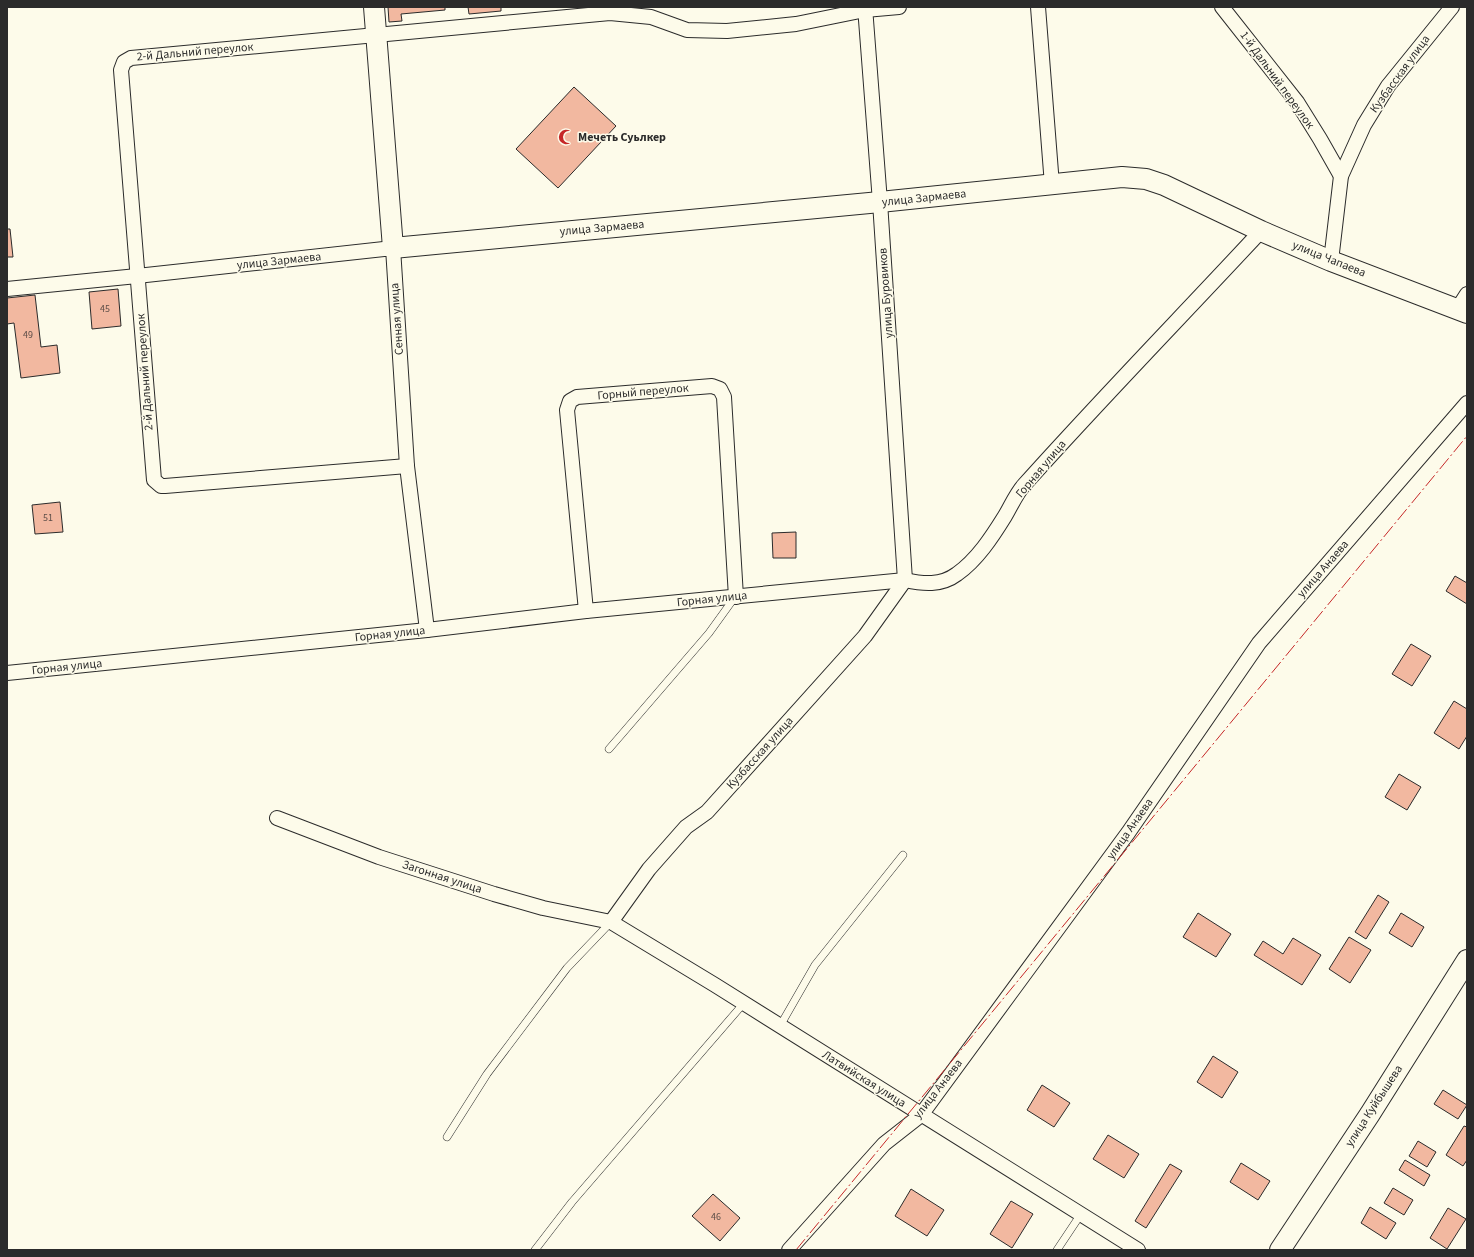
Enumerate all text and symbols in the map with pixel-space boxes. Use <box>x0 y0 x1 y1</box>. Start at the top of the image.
street label: 1-й Дальний переулок <box>1236 28 1318 132</box>
street label: Кузбасская улица <box>1366 32 1434 116</box>
street label: 2-й Дальний переулок <box>136 38 254 66</box>
mosque icon: Мечеть Суьлкер <box>557 128 575 146</box>
place label: Мечеть Суьлкер <box>578 129 666 146</box>
street label: улица Зармаева <box>881 185 967 211</box>
street label: улица Зармаева <box>559 216 645 240</box>
street label: улица Чапаева <box>1290 237 1368 281</box>
street label: улица Буровиков <box>874 247 898 339</box>
street label: улица Зармаева <box>236 248 322 274</box>
street label: Сенная улица <box>386 282 408 356</box>
house number: 45 <box>100 302 110 316</box>
street label: 2-й Дальний переулок <box>132 313 158 431</box>
house number: 49 <box>23 328 33 342</box>
street label: Горный переулок <box>597 380 689 404</box>
street label: Горная улица <box>1012 436 1070 502</box>
house number: 51 <box>43 511 53 525</box>
street label: улица Анаева <box>1293 537 1353 601</box>
street label: Горная улица <box>676 587 748 611</box>
street label: Горная улица <box>354 622 426 646</box>
street label: Горная улица <box>31 655 103 679</box>
street label: Кузбасская улица <box>723 713 797 793</box>
street label: улица Анаева <box>1103 795 1157 863</box>
street label: Загонная улица <box>400 856 484 898</box>
street label: Латвийская улица <box>819 1046 909 1112</box>
street label: улица Анаева <box>909 1056 967 1122</box>
street label: улица Куйбышева <box>1341 1062 1407 1150</box>
house number: 46 <box>711 1210 721 1224</box>

